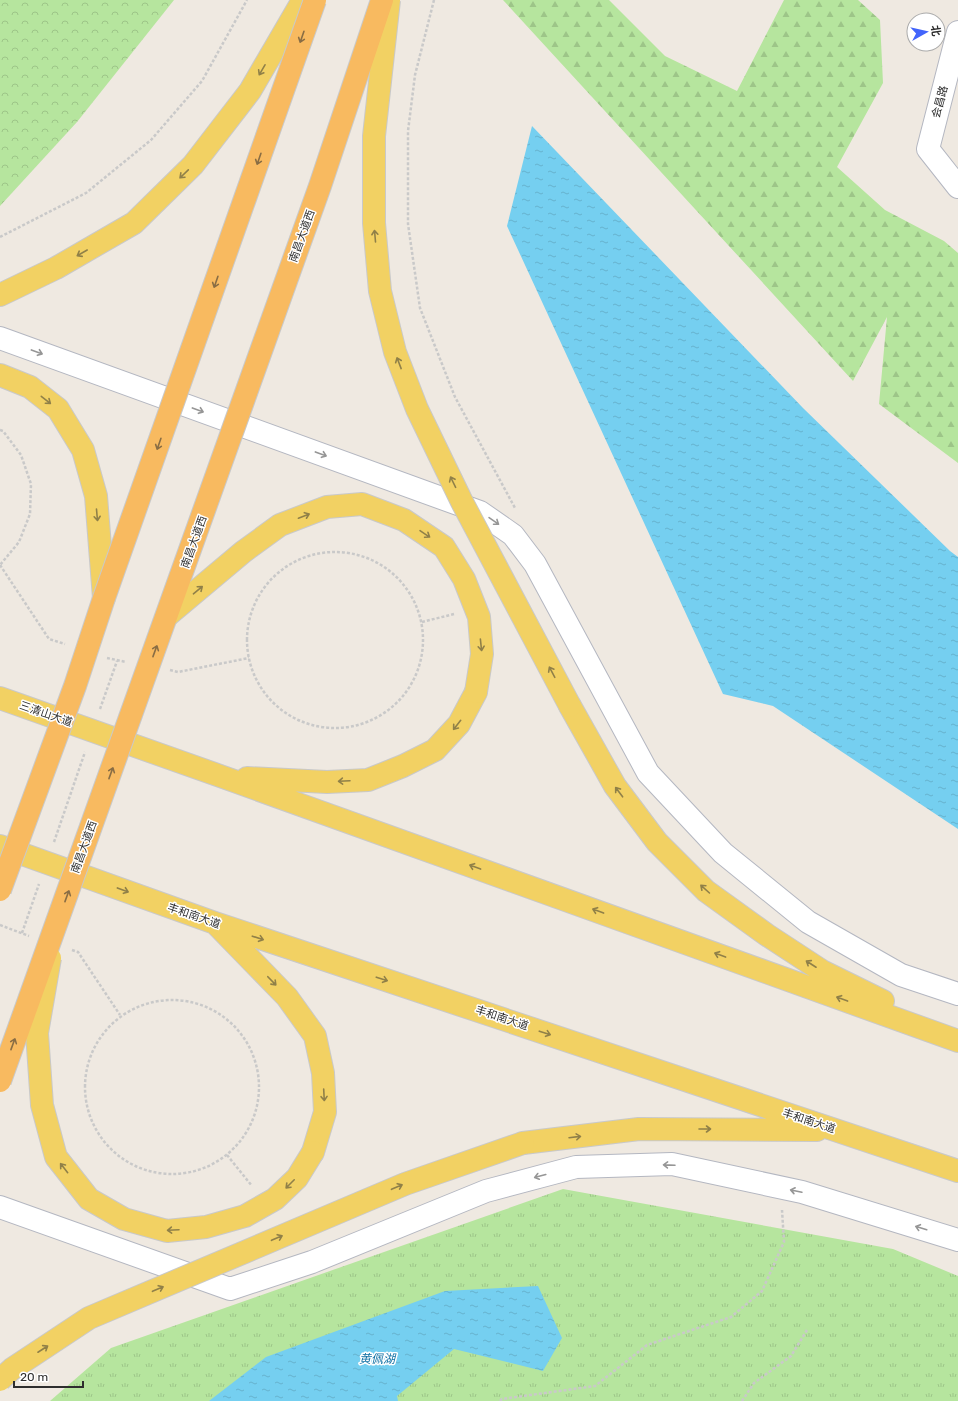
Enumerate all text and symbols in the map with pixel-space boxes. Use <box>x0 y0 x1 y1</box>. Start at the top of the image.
north arrow <box>906 12 946 52</box>
text: 北 <box>928 24 943 37</box>
one-way arrow <box>298 30 306 42</box>
one-way arrow <box>258 64 266 76</box>
street label: 会昌路 <box>929 84 951 120</box>
one-way arrow <box>255 153 262 166</box>
one-way arrow <box>179 169 189 179</box>
street label: 南昌大道西 <box>286 208 318 264</box>
one-way arrow <box>371 230 378 243</box>
one-way arrow <box>77 249 88 257</box>
one-way arrow <box>211 276 219 288</box>
one-way arrow <box>30 348 42 356</box>
one-way arrow <box>395 358 403 370</box>
one-way arrow <box>40 396 51 404</box>
one-way arrow <box>192 407 204 415</box>
one-way arrow <box>154 438 162 450</box>
one-way arrow <box>314 451 326 459</box>
one-way arrow <box>449 476 456 488</box>
one-way arrow <box>94 508 101 521</box>
one-way arrow <box>297 512 309 519</box>
street label: 南昌大道西 <box>178 514 210 570</box>
one-way arrow <box>488 517 499 525</box>
one-way arrow <box>419 530 430 538</box>
one-way arrow <box>192 585 203 594</box>
one-way arrow <box>478 638 485 651</box>
one-way arrow <box>151 645 159 657</box>
one-way arrow <box>548 666 555 678</box>
street label: 三清山大道 <box>18 699 74 729</box>
one-way arrow <box>453 720 461 731</box>
one-way arrow <box>107 768 115 780</box>
one-way arrow <box>338 777 351 785</box>
one-way arrow <box>615 786 623 797</box>
street label: 南昌大道西 <box>68 819 100 875</box>
one-way arrow <box>470 863 482 871</box>
one-way arrow <box>699 885 710 894</box>
one-way arrow <box>116 887 129 894</box>
one-way arrow <box>63 890 71 902</box>
street label: 丰和南大道 <box>166 901 222 931</box>
one-way arrow <box>592 907 604 915</box>
one-way arrow <box>252 934 264 942</box>
one-way arrow <box>714 951 726 959</box>
one-way arrow <box>806 960 817 968</box>
one-way arrow <box>376 975 388 983</box>
one-way arrow <box>267 976 276 986</box>
one-way arrow <box>837 995 849 1003</box>
street label: 丰和南大道 <box>474 1003 530 1033</box>
one-way arrow <box>538 1030 551 1037</box>
one-way arrow <box>10 1039 18 1051</box>
one-way arrow <box>320 1088 328 1101</box>
street label: 丰和南大道 <box>781 1106 837 1136</box>
one-way arrow <box>698 1125 711 1133</box>
one-way arrow <box>568 1133 581 1141</box>
one-way arrow <box>663 1161 676 1169</box>
one-way arrow <box>60 1163 69 1174</box>
one-way arrow <box>534 1173 547 1181</box>
one-way arrow <box>285 1179 295 1189</box>
one-way arrow <box>391 1183 403 1191</box>
one-way arrow <box>790 1186 803 1194</box>
one-way arrow <box>915 1224 927 1232</box>
one-way arrow <box>167 1226 180 1233</box>
one-way arrow <box>271 1234 283 1241</box>
one-way arrow <box>151 1285 163 1292</box>
one-way arrow <box>37 1344 49 1352</box>
water label: 黄佩湖 <box>359 1352 397 1366</box>
scale bar <box>14 1363 83 1389</box>
text: 20 m <box>20 1370 48 1384</box>

